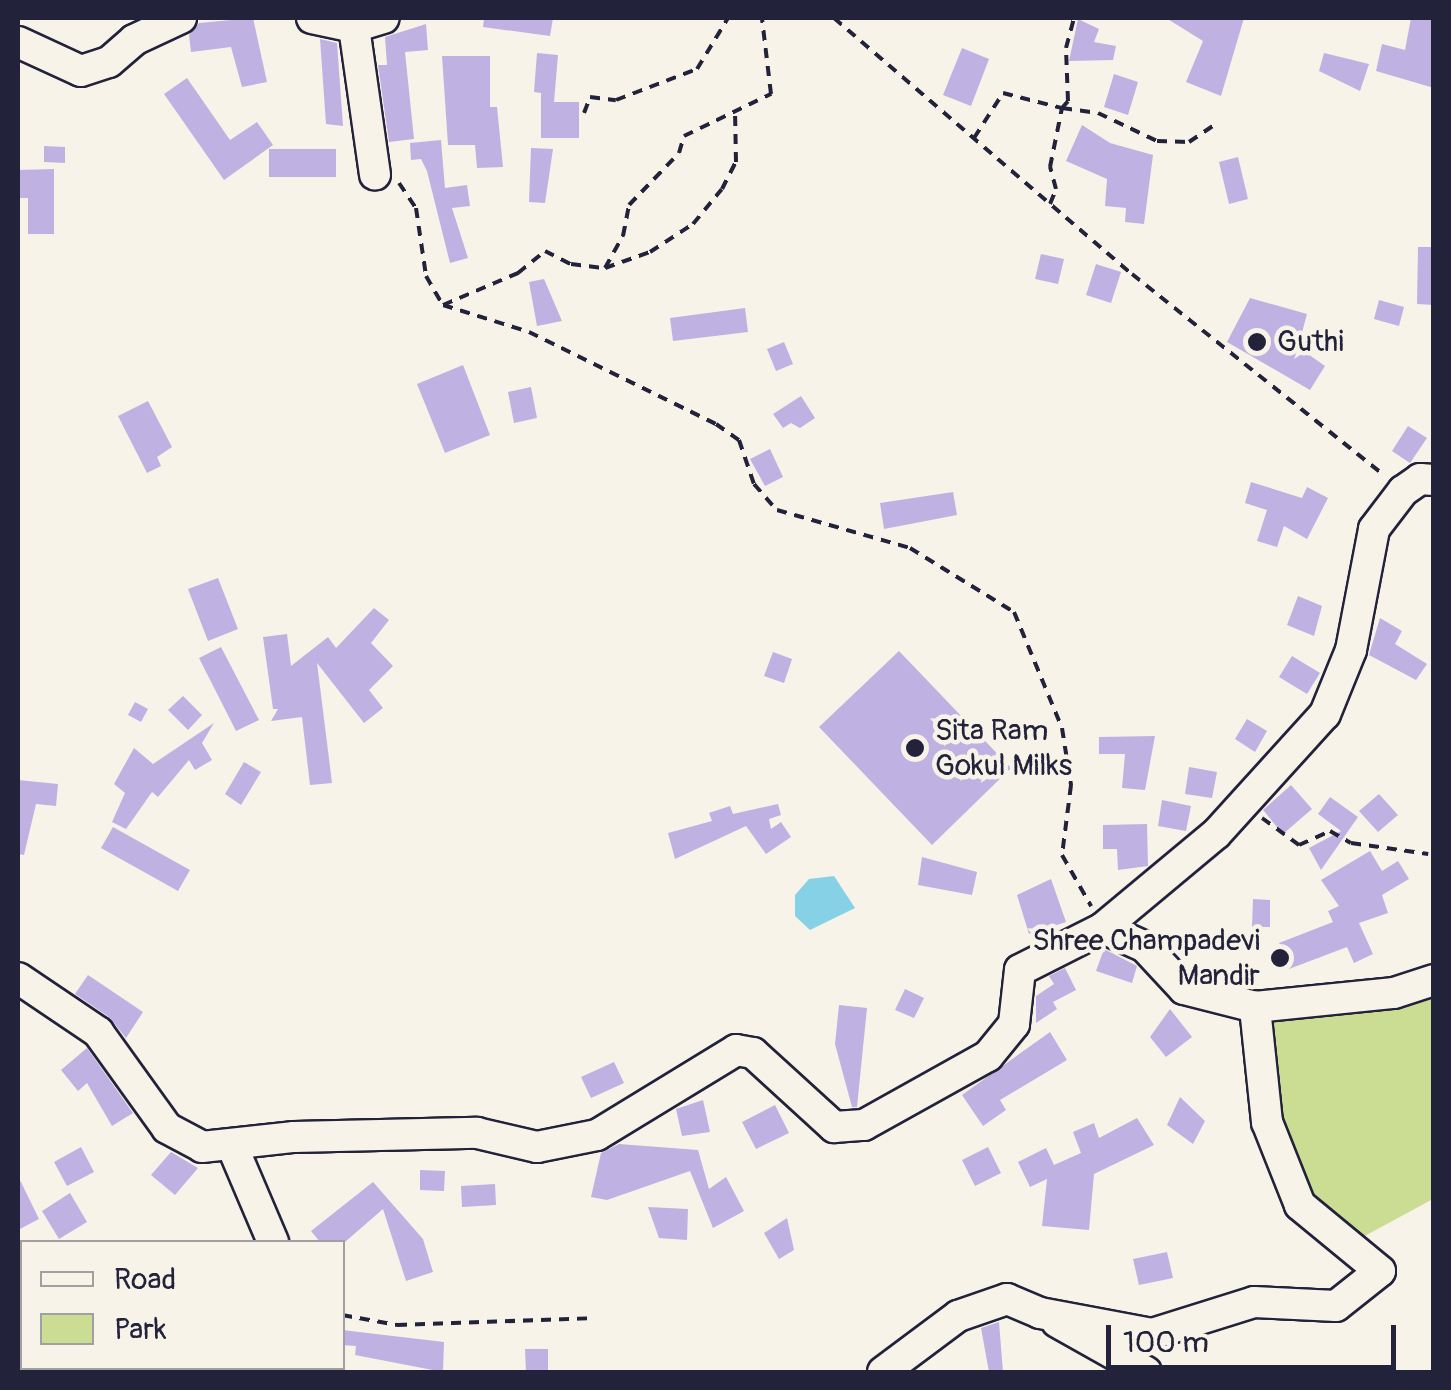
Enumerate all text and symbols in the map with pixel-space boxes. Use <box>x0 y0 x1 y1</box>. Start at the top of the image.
place label: Guthi <box>1277 324 1344 360</box>
marker: Guthi <box>1246 331 1268 353</box>
place label: Sita Ram Gokul Milks <box>935 713 1072 784</box>
marker: Sita Ram Gokul Milks <box>904 737 926 759</box>
place label: Shree Champadevi Mandir <box>1032 923 1260 994</box>
marker: Shree Champadevi Mandir <box>1269 947 1291 969</box>
legend <box>20 1240 345 1370</box>
text: Road <box>114 1261 176 1298</box>
scale bar <box>1111 1305 1401 1367</box>
text: Park <box>114 1311 167 1348</box>
text: 100 m <box>1123 1324 1209 1361</box>

